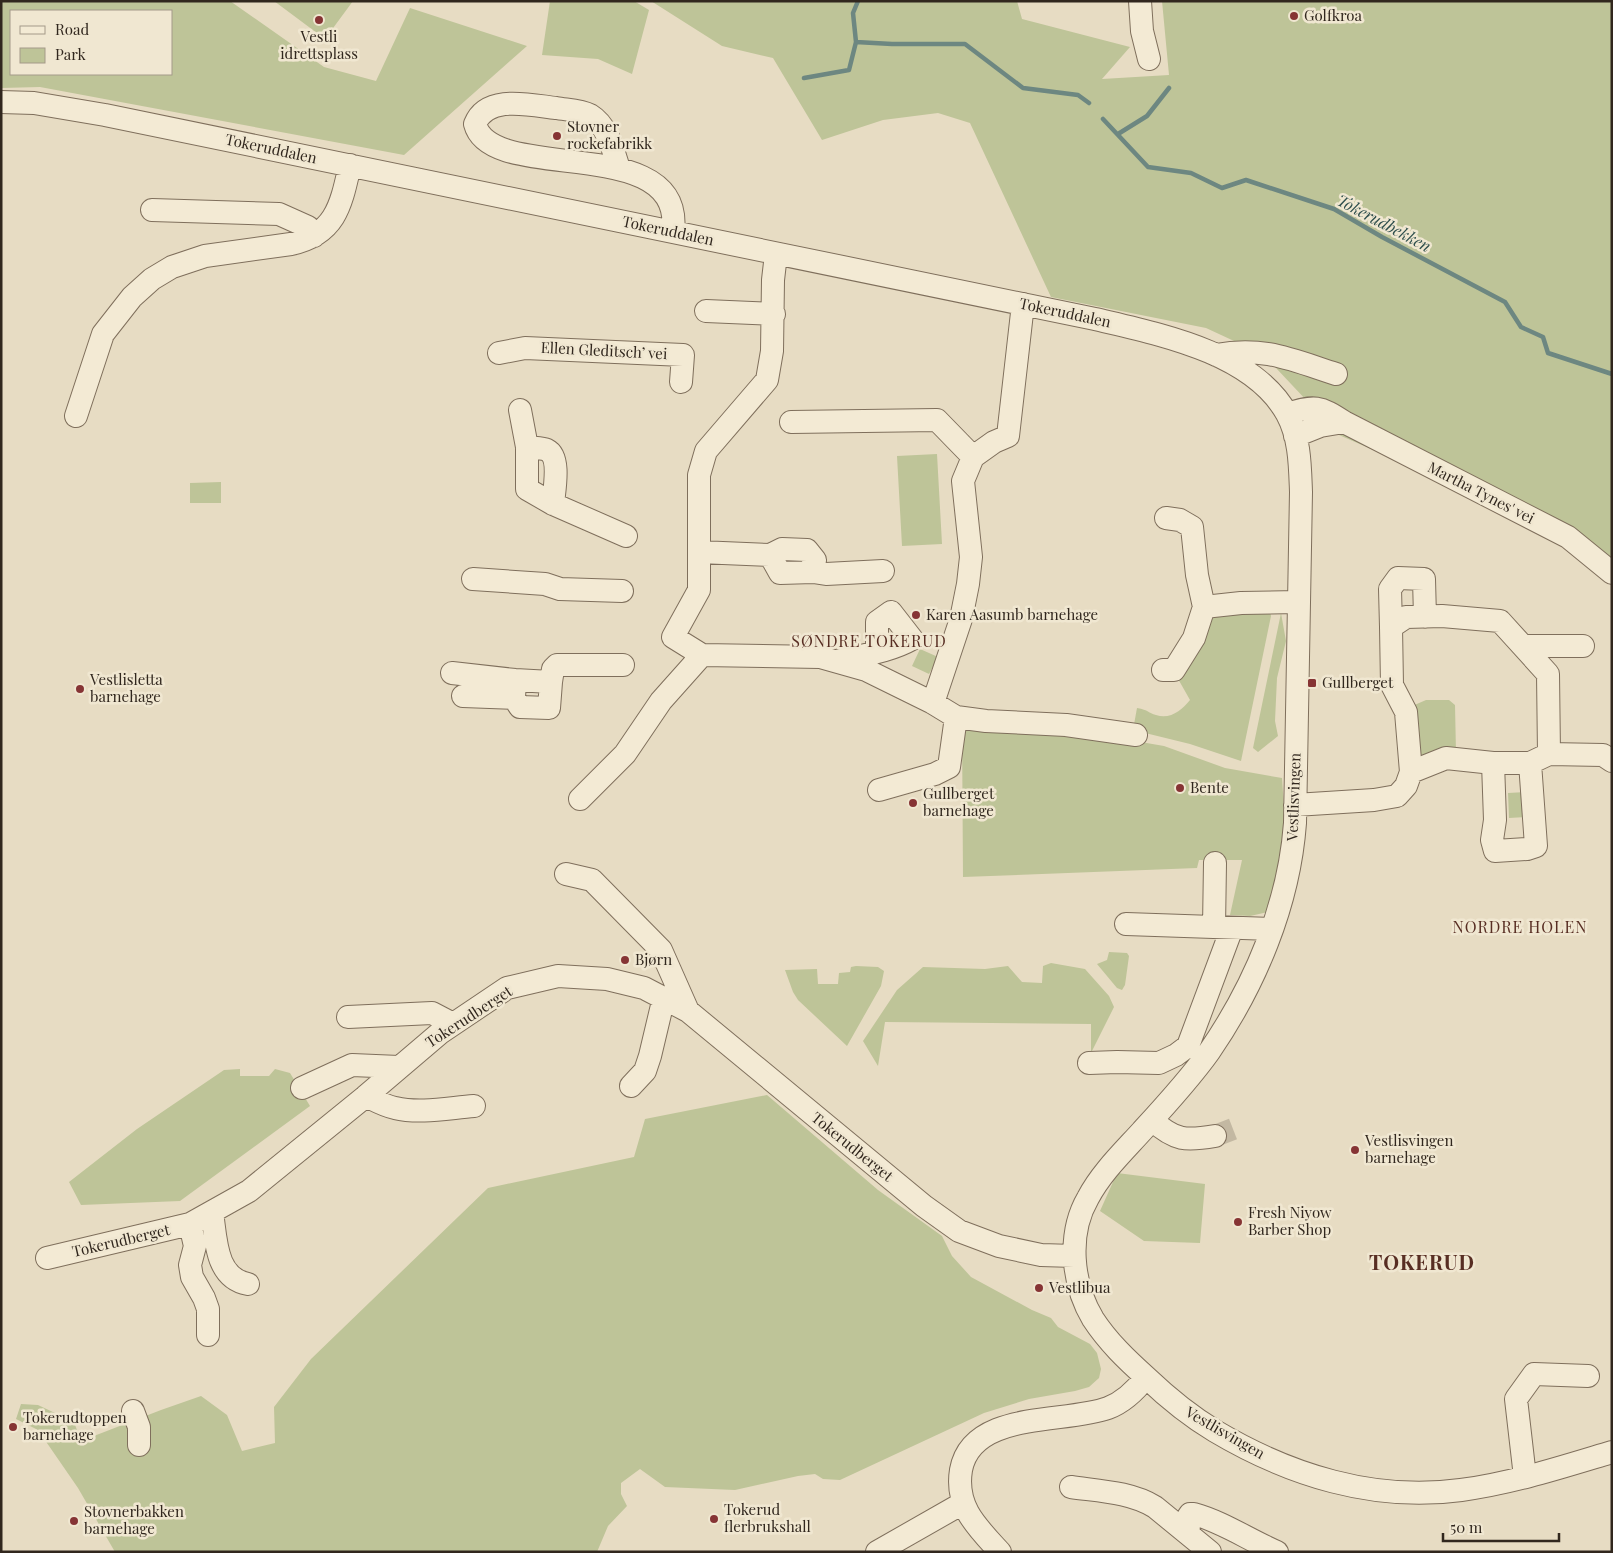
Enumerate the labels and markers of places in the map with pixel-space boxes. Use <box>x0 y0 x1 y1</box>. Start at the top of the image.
place label: Golfkroa <box>1304 5 1363 25</box>
marker: Golfkroa <box>1288 10 1300 22</box>
marker: Vestli idrettsplass <box>313 14 325 26</box>
place label: Vestli idrettsplass <box>280 26 358 63</box>
place label: Stovner rockefabrikk <box>567 116 653 153</box>
marker: Stovner rockefabrikk <box>551 130 563 142</box>
place label: Karen Aasumb barnehage <box>926 604 1098 624</box>
marker: Karen Aasumb barnehage <box>910 609 922 621</box>
place label: Vestlisletta barnehage <box>89 669 163 706</box>
place label: Gullberget <box>1322 672 1394 692</box>
marker: Gullberget <box>1306 677 1318 689</box>
marker: Vestlisletta barnehage <box>74 683 86 695</box>
place label: Bente <box>1190 777 1229 797</box>
marker: Bente <box>1174 782 1186 794</box>
place label: Gullberget barnehage <box>923 783 995 820</box>
marker: Gullberget barnehage <box>907 797 919 809</box>
place label: Bjørn <box>635 949 672 969</box>
marker: Bjørn <box>619 954 631 966</box>
place label: Vestlisvingen barnehage <box>1364 1130 1453 1167</box>
marker: Vestlisvingen barnehage <box>1349 1144 1361 1156</box>
place label: Fresh Niyow Barber Shop <box>1248 1202 1332 1239</box>
marker: Fresh Niyow Barber Shop <box>1232 1216 1244 1228</box>
place label: Vestlibua <box>1048 1277 1111 1297</box>
marker: Vestlibua <box>1033 1282 1045 1294</box>
place label: Tokerudtoppen barnehage <box>23 1407 127 1444</box>
marker: Tokerudtoppen barnehage <box>7 1421 19 1433</box>
place label: Tokerud flerbrukshall <box>724 1499 811 1536</box>
place label: Stovnerbakken barnehage <box>84 1501 184 1538</box>
marker: Tokerud flerbrukshall <box>708 1513 720 1525</box>
marker: Stovnerbakken barnehage <box>68 1515 80 1527</box>

